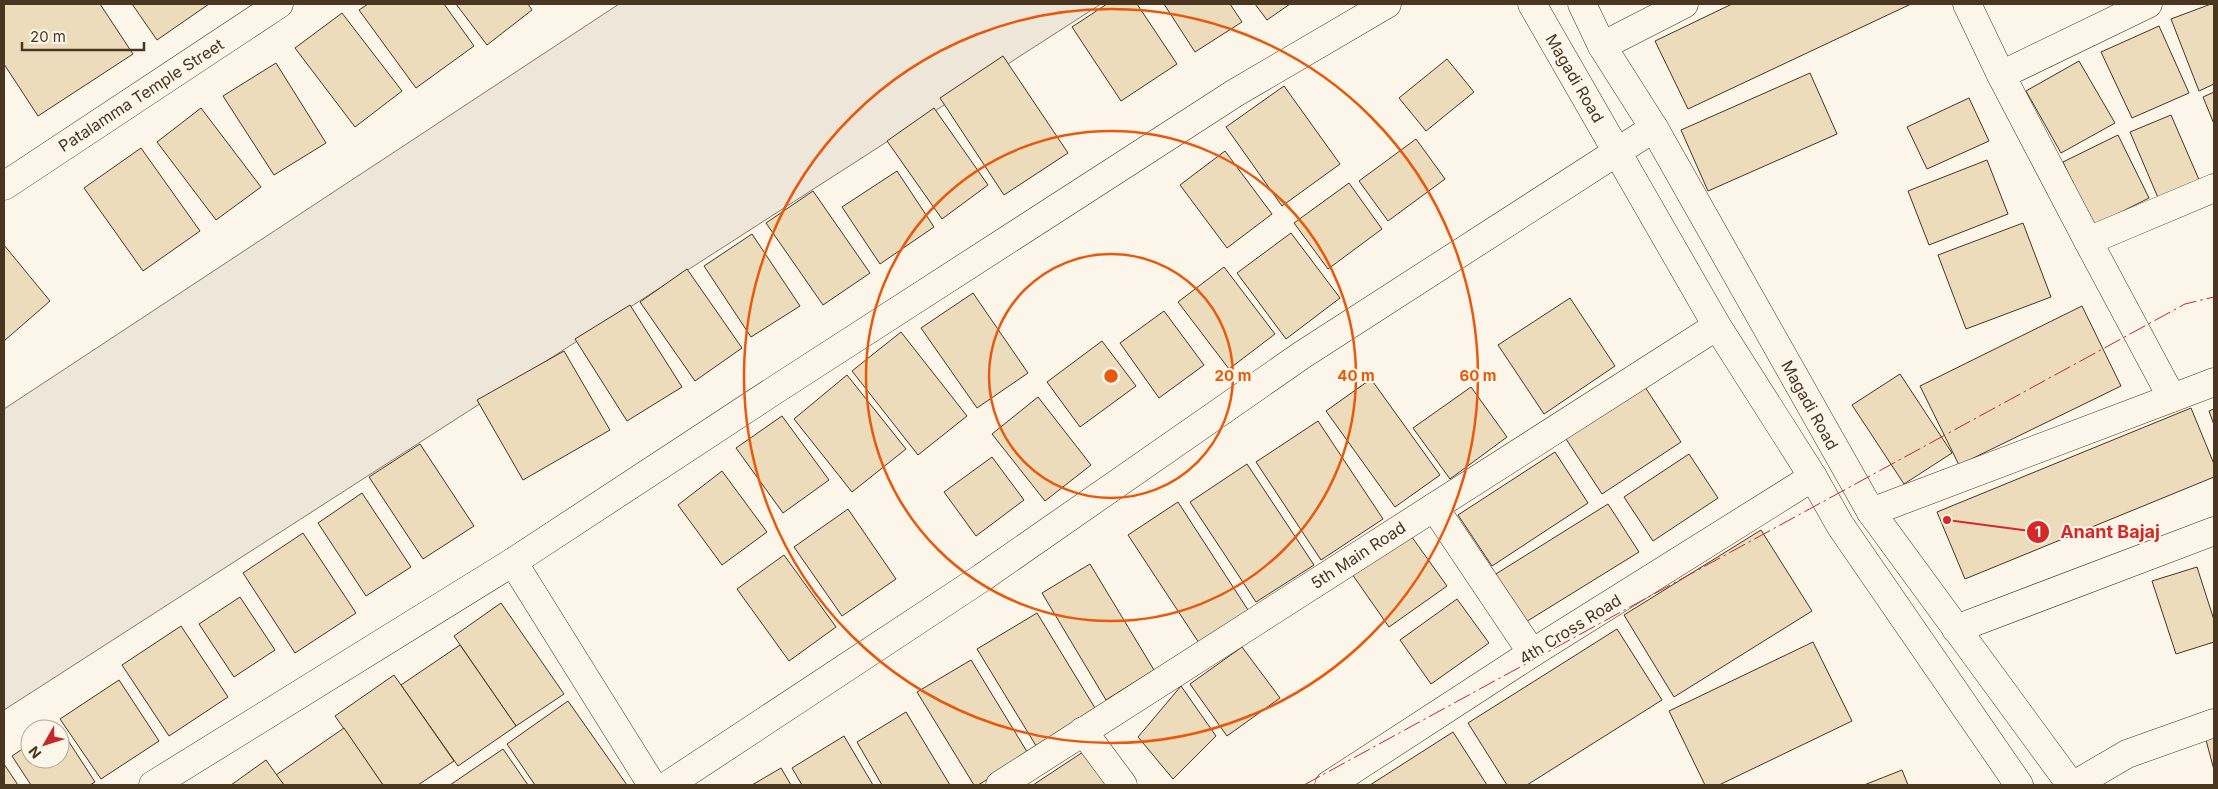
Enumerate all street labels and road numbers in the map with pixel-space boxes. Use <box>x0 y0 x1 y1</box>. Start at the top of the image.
street label: Magadi Road <box>1542 30 1608 126</box>
street label: Patalamma Temple Street <box>55 34 227 156</box>
street label: Magadi Road <box>1777 357 1843 453</box>
street label: 5th Main Road <box>1307 517 1409 593</box>
street label: 4th Cross Road <box>1515 590 1625 668</box>

